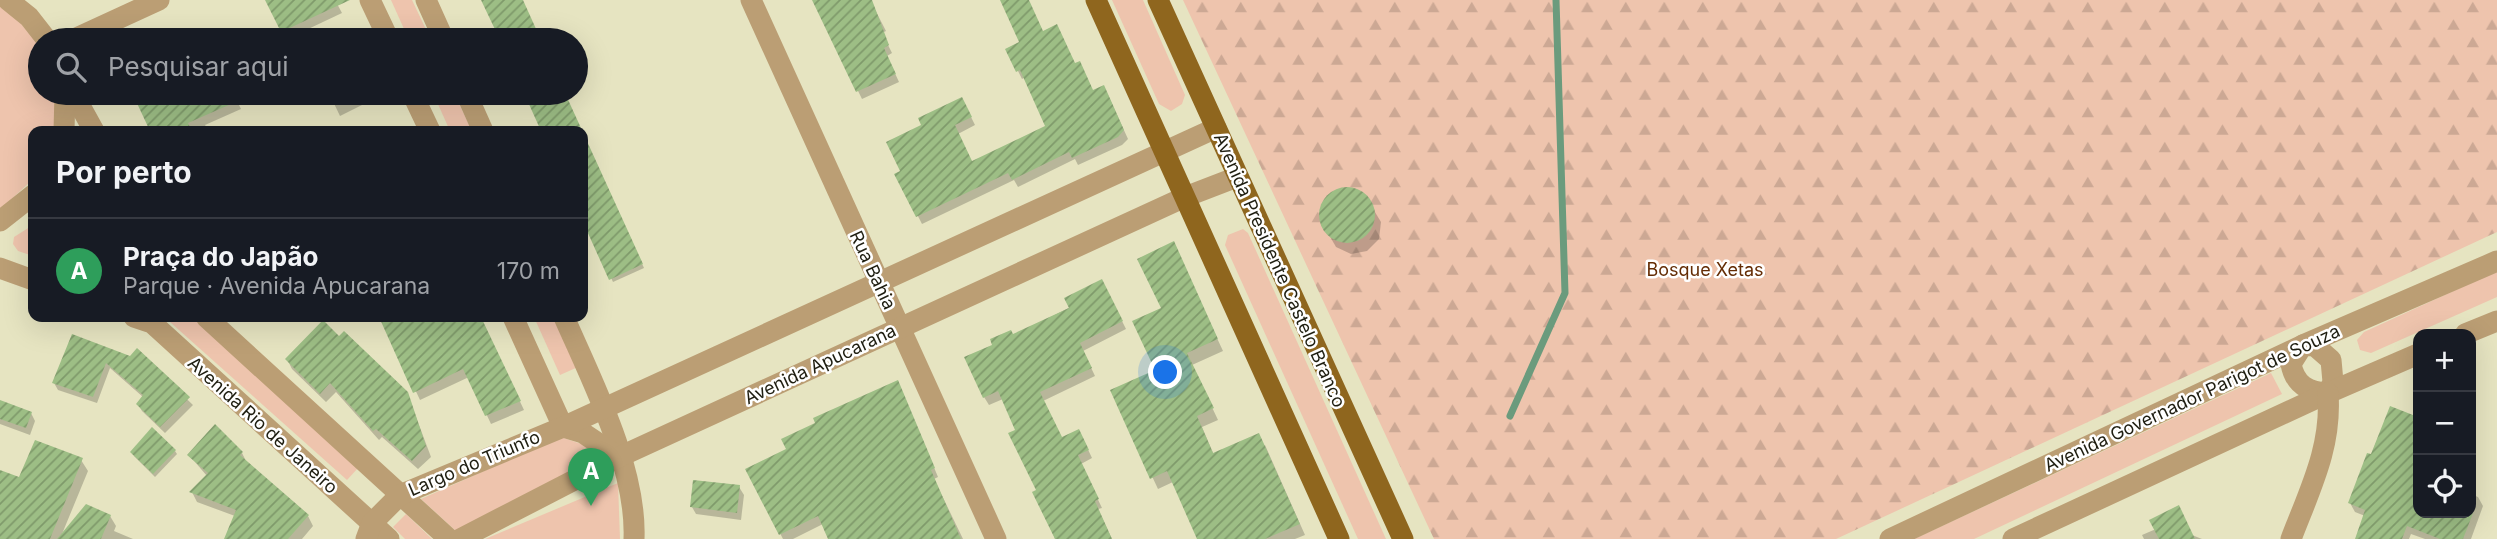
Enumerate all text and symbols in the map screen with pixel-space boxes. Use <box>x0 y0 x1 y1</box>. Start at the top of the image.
search box <box>28 28 588 105</box>
icon: search <box>52 48 90 86</box>
text: Pesquisar aqui <box>108 51 289 82</box>
street label: Avenida Presidente Castelo Branco <box>1210 130 1350 410</box>
text: Por perto <box>56 154 192 190</box>
street label: Rua Bahia <box>846 227 900 313</box>
text: Praça do Japão <box>123 241 318 272</box>
text: A <box>70 257 88 285</box>
text: 170 m <box>497 257 560 285</box>
park label: Bosque Xetas <box>1646 259 1764 280</box>
text: Parque · Avenida Apucarana <box>123 272 430 300</box>
street label: Avenida Apucarana <box>741 320 899 408</box>
street label: Avenida Governador Parigot de Souza <box>2041 320 2343 476</box>
map controls <box>2413 329 2476 518</box>
button: + <box>2413 329 2476 392</box>
street label: Avenida Rio de Janeiro <box>184 352 342 498</box>
your location <box>1148 355 1182 389</box>
button: − <box>2413 392 2476 455</box>
street label: Largo do Triunfo <box>405 426 543 500</box>
pin: A <box>568 448 614 506</box>
button: locate <box>2413 455 2476 518</box>

